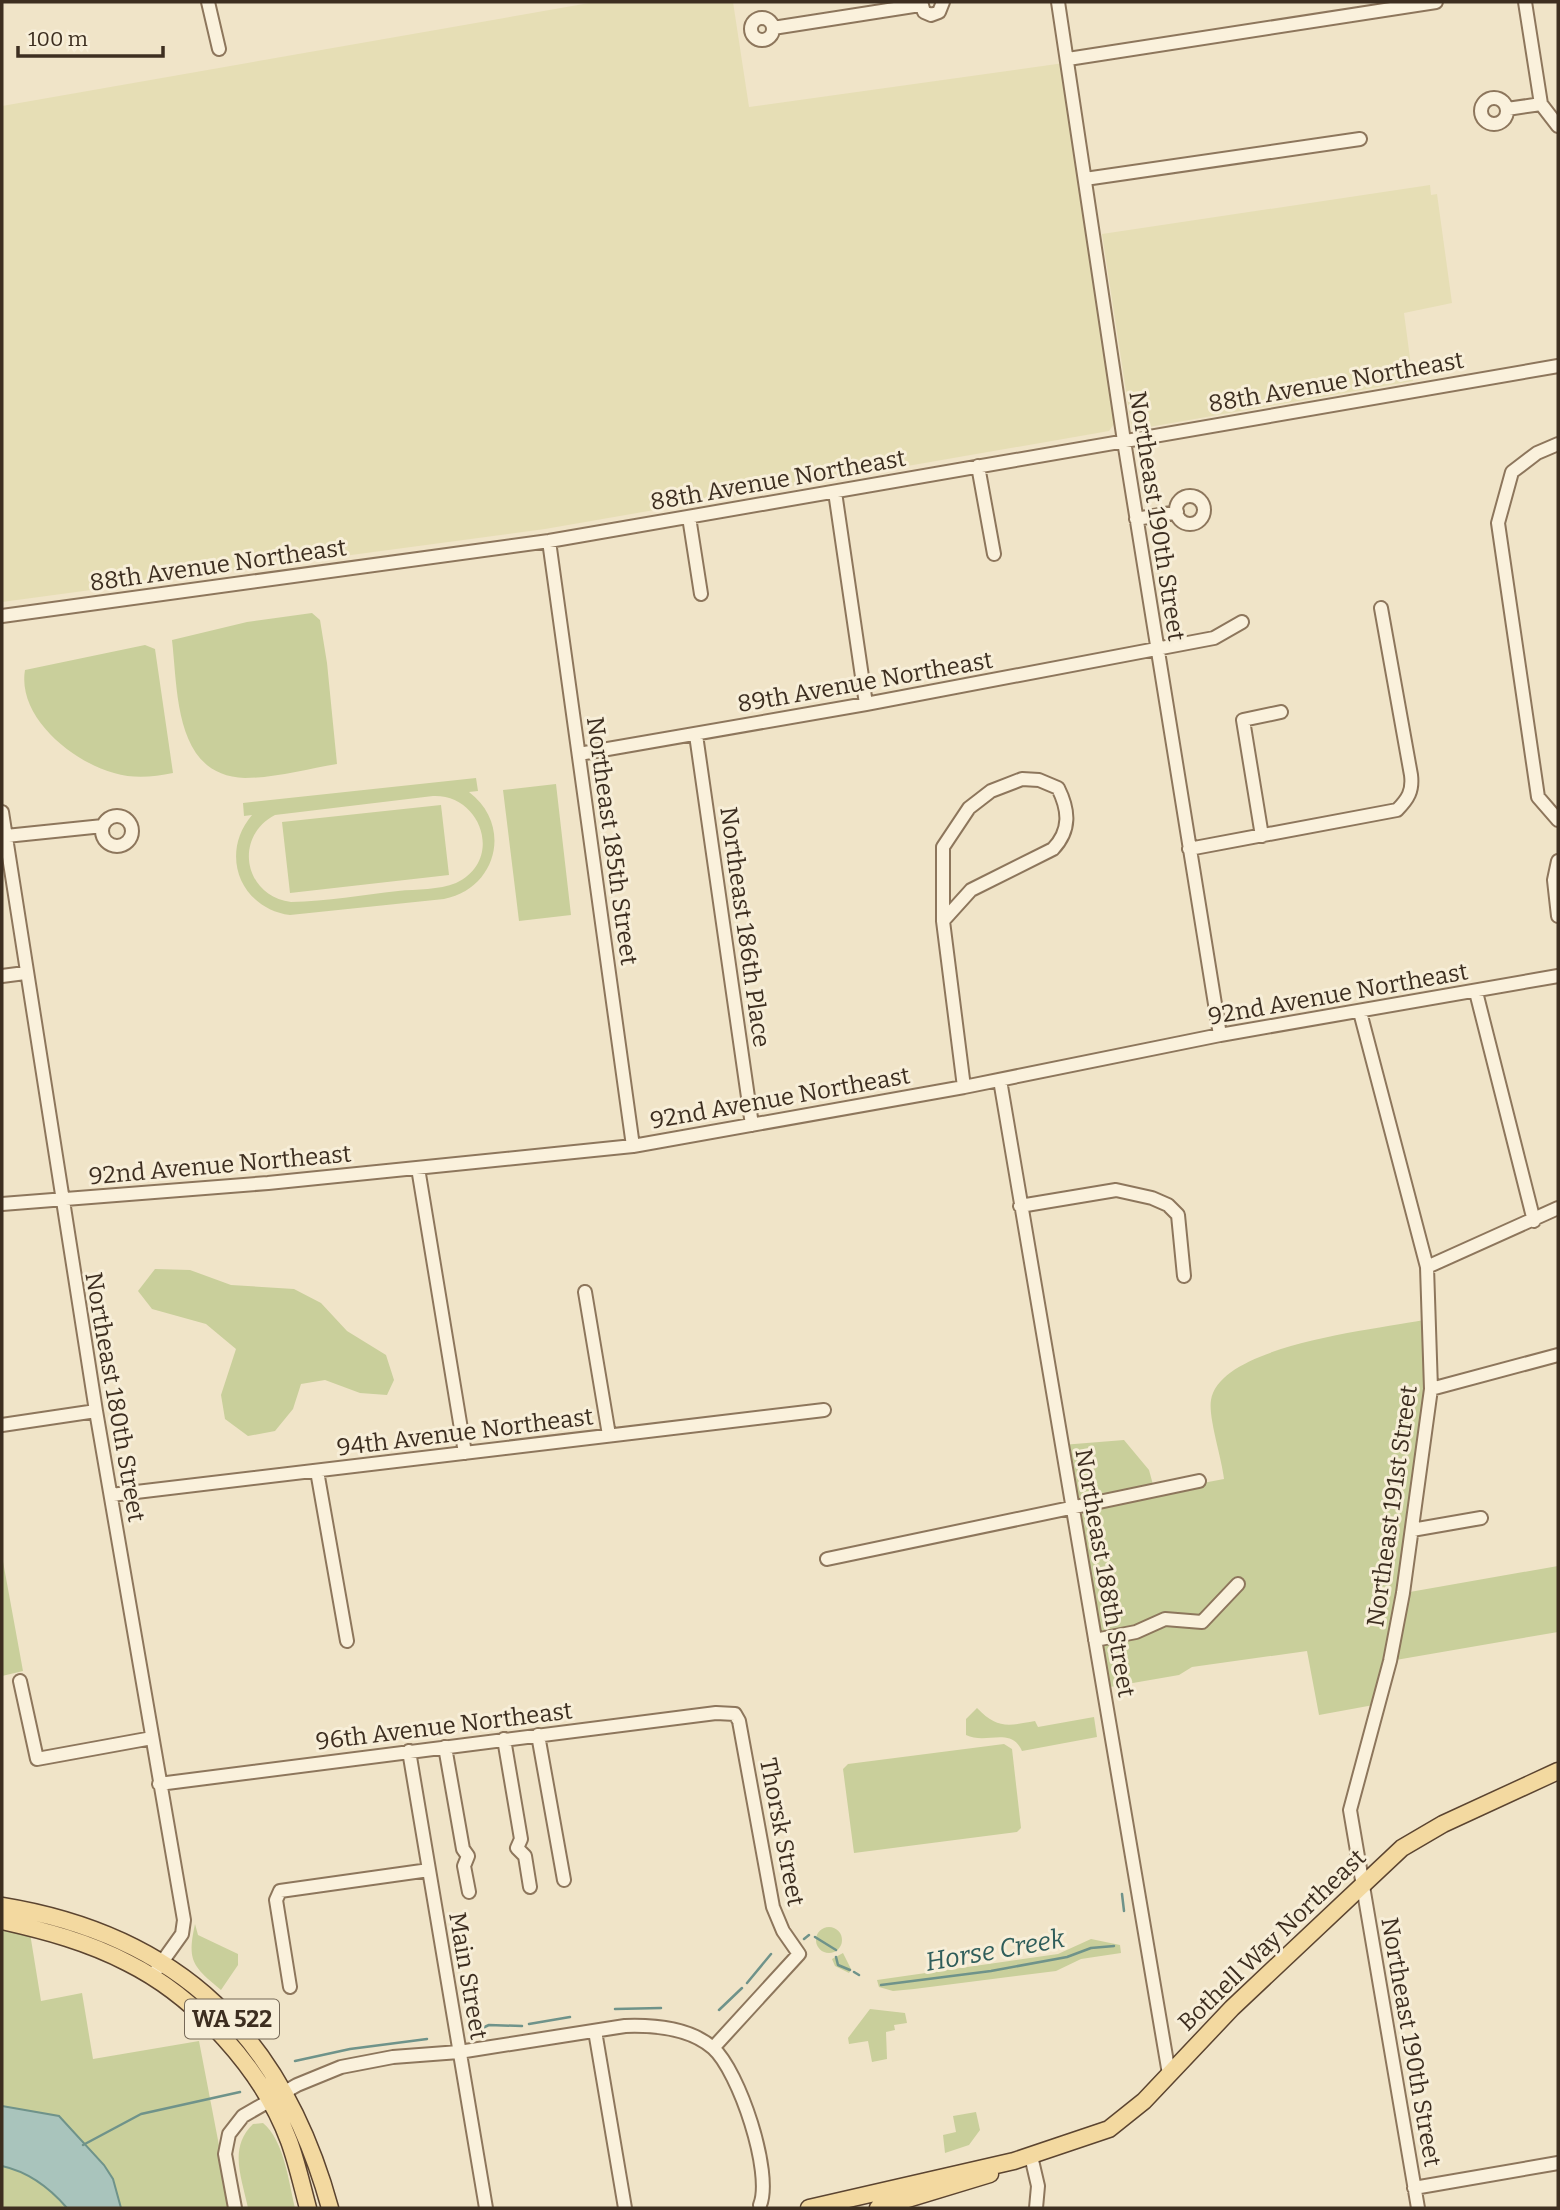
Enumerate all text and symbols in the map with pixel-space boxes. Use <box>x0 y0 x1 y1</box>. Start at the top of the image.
scale bar <box>18 14 163 58</box>
text: 100 m <box>28 26 88 52</box>
street label: 88th Avenue Northeast <box>1206 346 1466 418</box>
street label: Northeast 190th Street <box>1123 389 1191 643</box>
street label: 88th Avenue Northeast <box>648 444 908 516</box>
street label: 88th Avenue Northeast <box>88 533 348 597</box>
street label: 89th Avenue Northeast <box>735 646 995 718</box>
street label: Northeast 185th Street <box>581 715 643 967</box>
street label: Northeast 186th Place <box>714 805 776 1049</box>
street label: 92nd Avenue Northeast <box>1206 957 1470 1031</box>
street label: 92nd Avenue Northeast <box>648 1061 912 1135</box>
street label: 92nd Avenue Northeast <box>88 1140 353 1190</box>
street label: Northeast 180th Street <box>79 1270 151 1524</box>
street label: Northeast 191st Street <box>1361 1383 1423 1629</box>
street label: 94th Avenue Northeast <box>335 1402 595 1462</box>
street label: Northeast 188th Street <box>1069 1447 1141 1700</box>
street label: 96th Avenue Northeast <box>314 1696 574 1756</box>
street label: Thorsk Street <box>754 1755 810 1909</box>
street label: Bothell Way Northeast <box>1173 1843 1372 2037</box>
street label: Main Street <box>443 1910 493 2042</box>
street label: Northeast 190th Street <box>1375 1915 1447 2169</box>
water label: Horse Creek <box>923 1923 1068 1978</box>
road number: WA 522 <box>185 2000 279 2038</box>

